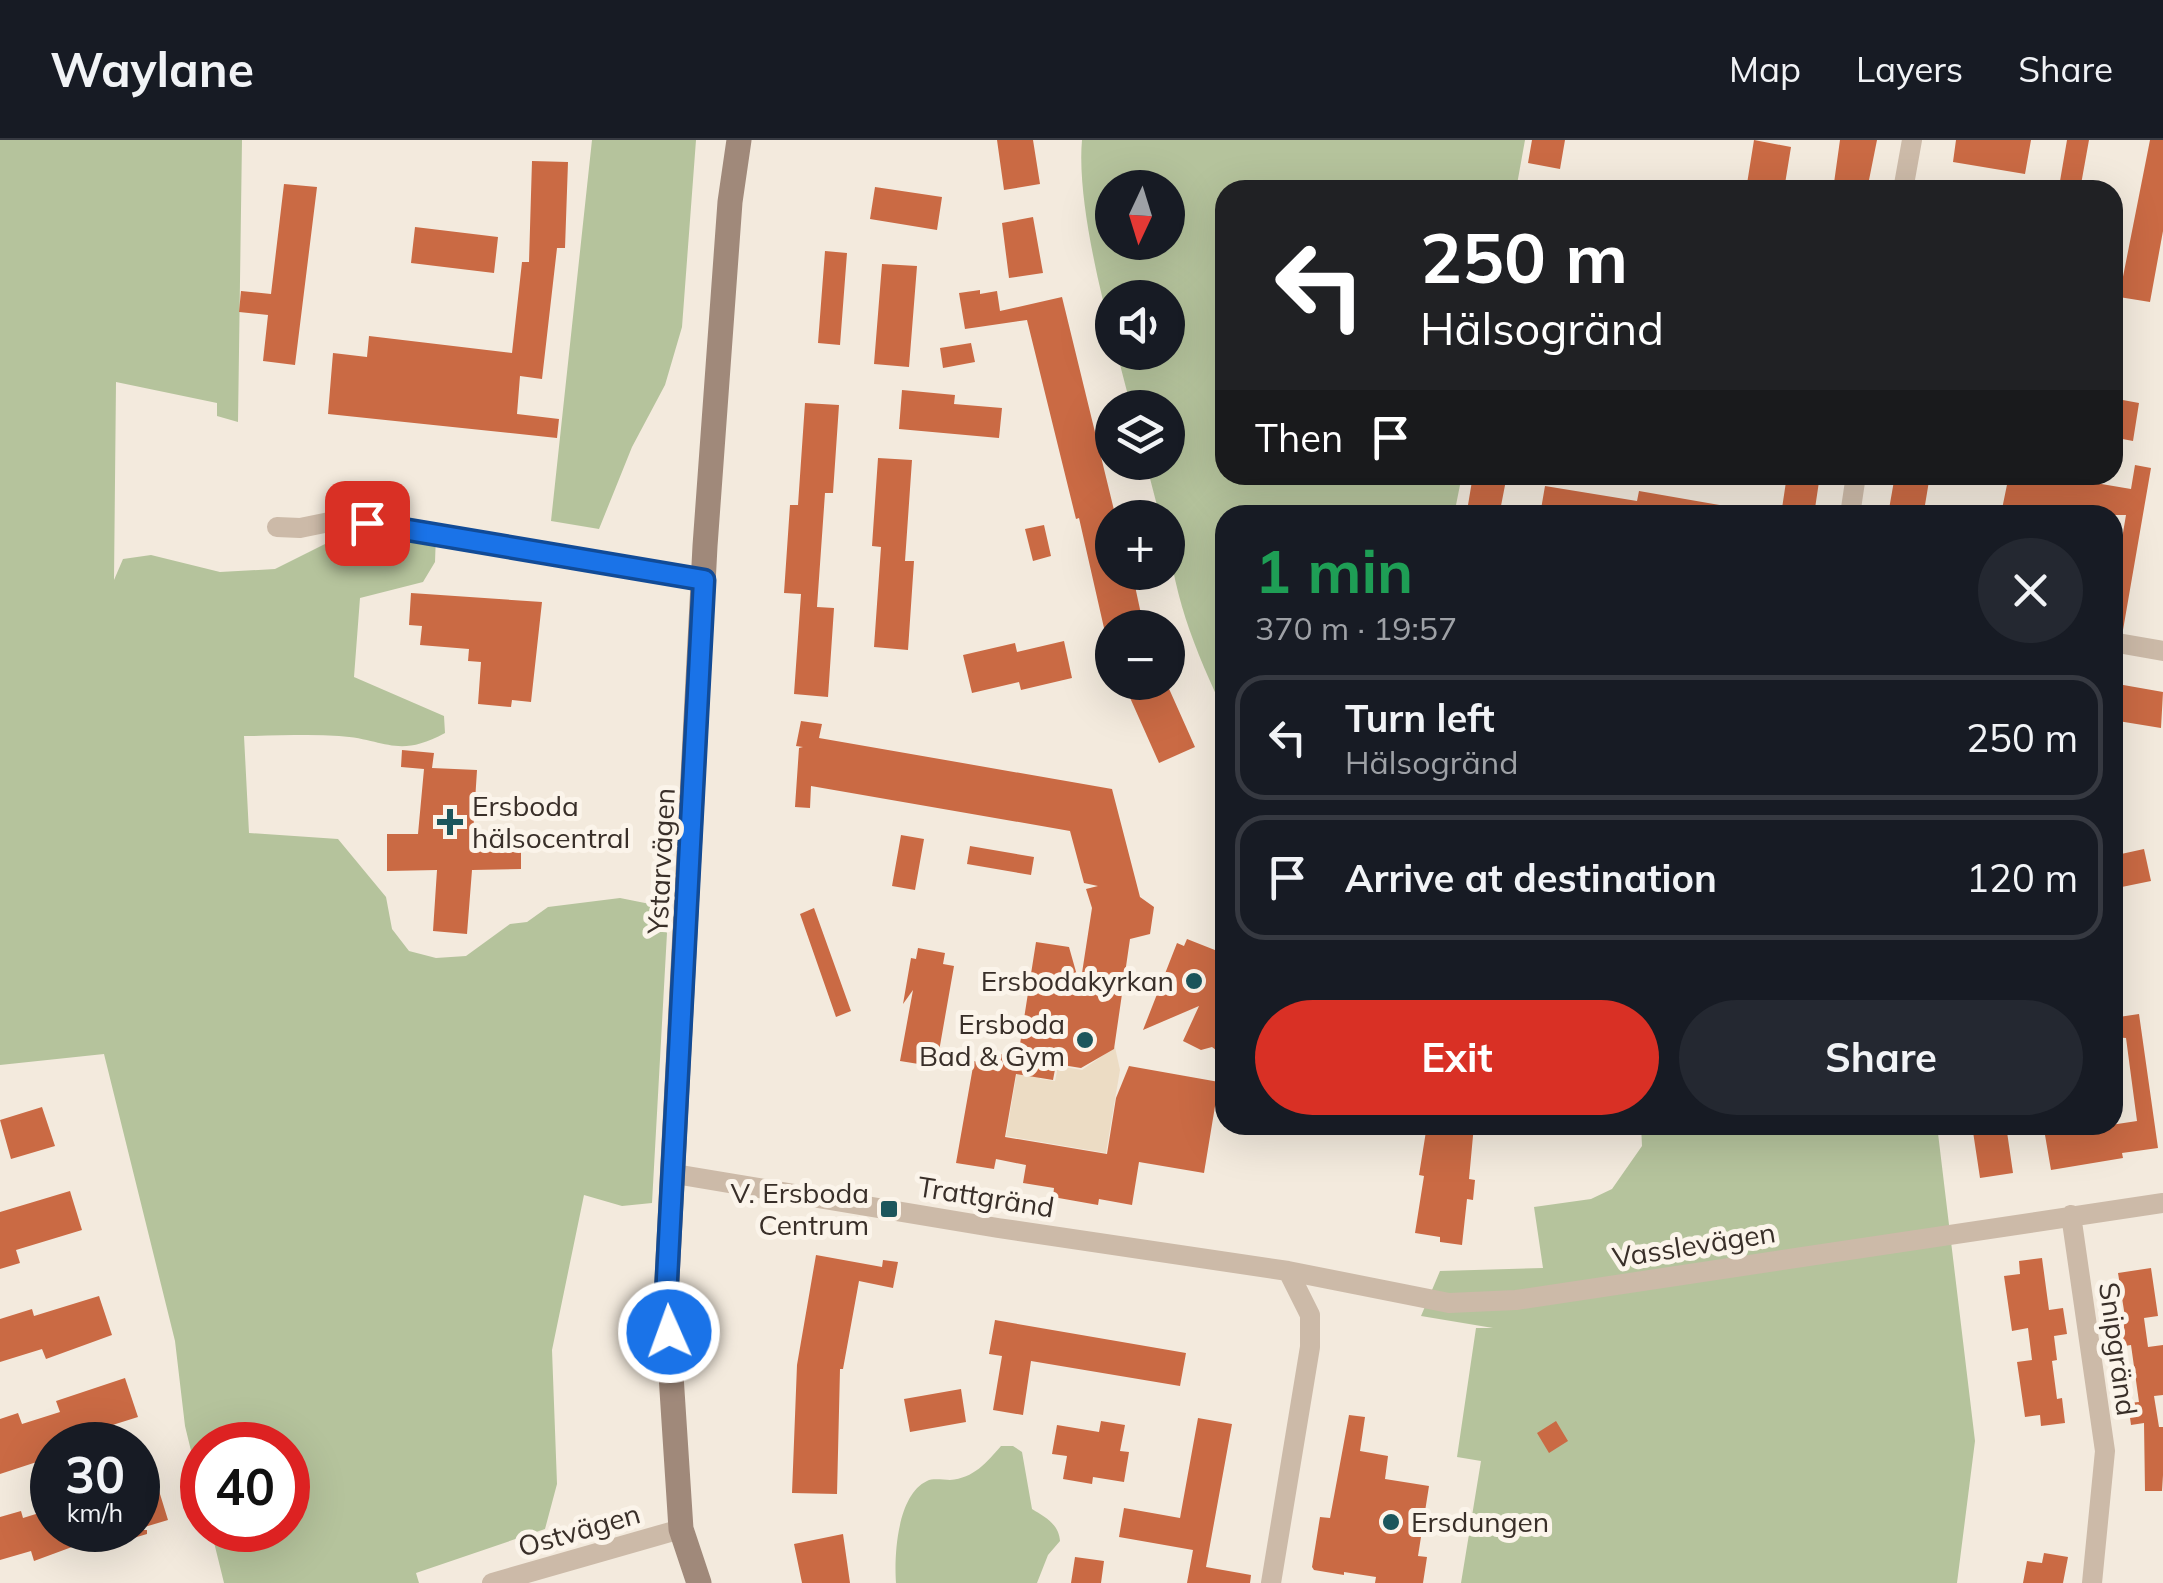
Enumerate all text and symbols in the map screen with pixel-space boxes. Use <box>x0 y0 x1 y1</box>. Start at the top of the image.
text: Waylane <box>50 39 254 99</box>
text: Map <box>1729 47 1801 91</box>
text: Layers <box>1856 47 1963 91</box>
text: Share <box>2018 47 2113 91</box>
north arrow <box>1095 170 1185 260</box>
map controls <box>1095 170 1185 700</box>
text: 250 m <box>1420 213 1628 301</box>
icon: left <box>1255 220 1385 350</box>
button: sound <box>1095 280 1185 370</box>
text: Hälsogränd <box>1420 300 1664 356</box>
button: layers <box>1095 390 1185 480</box>
icon: arrive <box>1363 410 1418 465</box>
text: Then <box>1255 414 1343 462</box>
pin <box>325 481 410 566</box>
icon: arrive <box>340 496 395 551</box>
button: + <box>1095 500 1185 590</box>
text: 1 min <box>1255 533 1413 608</box>
button: close <box>1978 538 2083 643</box>
text: 370 m · 19:57 <box>1255 608 1457 648</box>
button: − <box>1095 610 1185 700</box>
text: Turn left <box>1345 694 1495 742</box>
icon: left <box>1260 710 1315 765</box>
text: 250 m <box>1966 714 2078 762</box>
text: Hälsogränd <box>1345 742 1519 782</box>
street label: Ystarvägen <box>639 787 682 936</box>
place label: Ersboda hälsocentral <box>472 788 630 855</box>
marker: Ersboda hälsocentral <box>437 809 463 835</box>
icon: arrive <box>1260 850 1315 905</box>
text: Arrive at destination <box>1345 854 1717 902</box>
text: 120 m <box>1966 854 2078 902</box>
place label: Ersbodakyrkan <box>981 963 1174 998</box>
marker: Ersbodakyrkan <box>1183 970 1205 992</box>
button: Exit <box>1255 1000 1659 1115</box>
button: Share <box>1679 1000 2083 1115</box>
place label: Ersboda Bad & Gym <box>919 1006 1065 1073</box>
marker: Ersboda Bad & Gym <box>1074 1029 1096 1051</box>
street label: Trattgränd <box>915 1168 1057 1225</box>
place label: V. Ersboda Centrum <box>730 1175 869 1242</box>
marker: V. Ersboda Centrum <box>878 1198 900 1220</box>
street label: Vasslevägen <box>1610 1214 1778 1275</box>
position arrow <box>617 1280 721 1384</box>
street label: Snipgränd <box>2092 1280 2145 1418</box>
speed limit sign: 40 <box>180 1422 310 1552</box>
text: 30 <box>65 1443 125 1506</box>
street label: Ostvägen <box>514 1495 644 1564</box>
text: km/h <box>67 1497 123 1528</box>
place label: Ersdungen <box>1411 1504 1549 1539</box>
marker: Ersdungen <box>1380 1511 1402 1533</box>

